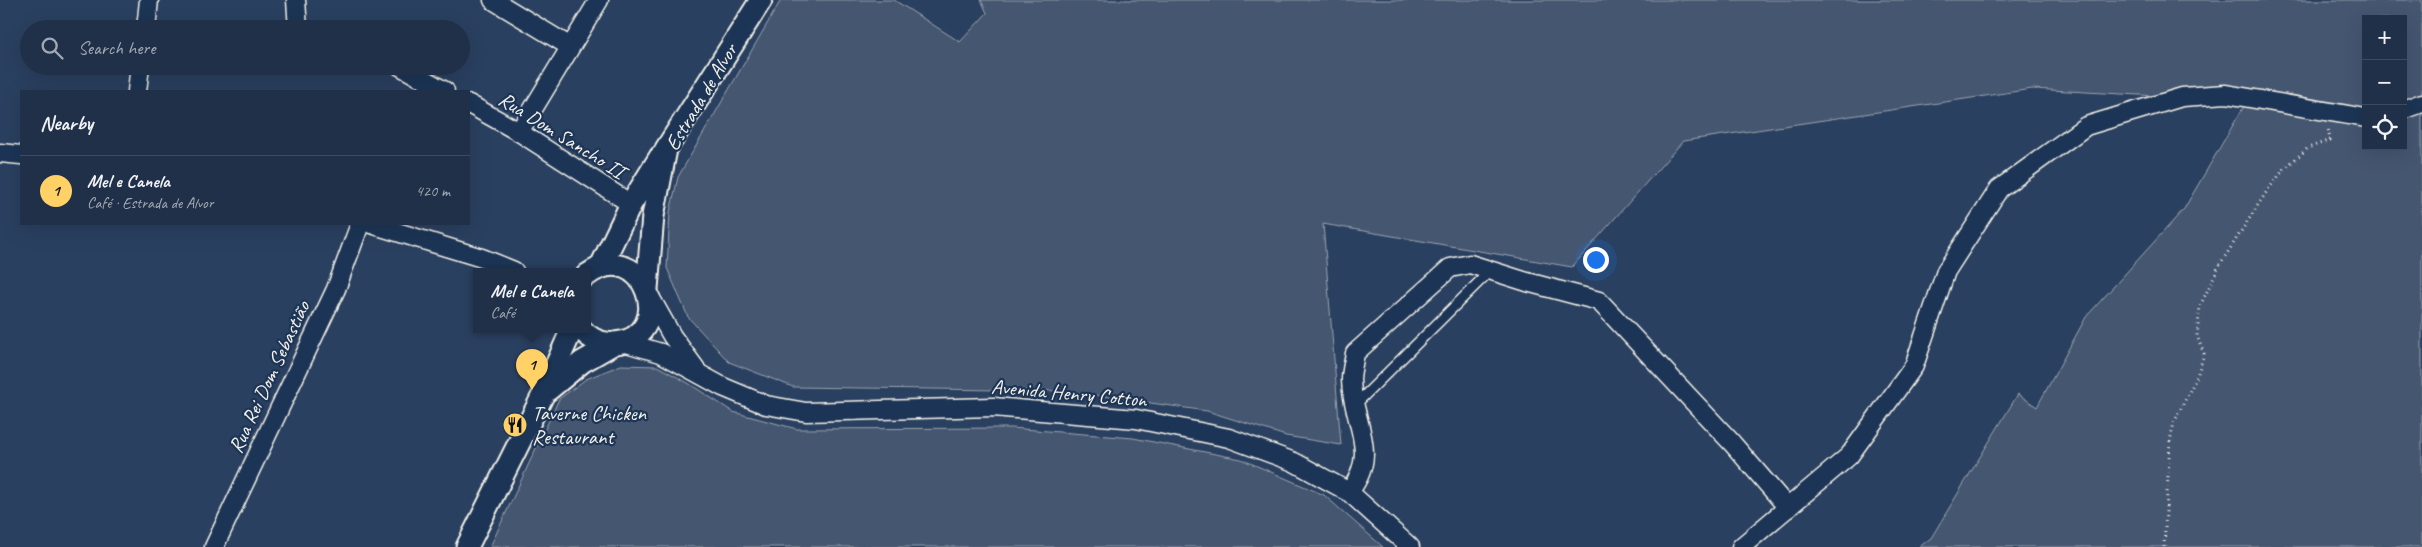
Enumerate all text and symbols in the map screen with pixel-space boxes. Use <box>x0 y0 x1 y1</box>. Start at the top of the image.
map controls <box>2362 15 2407 150</box>
button: + <box>2362 15 2407 60</box>
search box <box>20 20 470 75</box>
icon: search <box>38 34 66 62</box>
text: Search here <box>78 36 155 60</box>
street label: Estrada de Alvor <box>659 38 744 155</box>
button: − <box>2362 60 2407 105</box>
street label: Rua Dom Sancho II <box>494 86 634 187</box>
button: locate <box>2362 105 2407 150</box>
text: Nearby <box>40 110 93 136</box>
text: Mel e Canela <box>87 169 170 193</box>
text: 1 <box>52 181 60 201</box>
text: 420 m <box>416 181 450 201</box>
text: Café · Estrada de Alvor <box>87 193 213 213</box>
your location <box>1583 247 1609 273</box>
popup <box>473 268 591 333</box>
text: Mel e Canela <box>491 279 573 303</box>
street label: Rua Rei Dom Sebastião <box>222 295 316 457</box>
text: Café <box>491 303 515 323</box>
pin: 1 <box>516 349 548 390</box>
street label: Avenida Henry Cotton <box>990 373 1149 413</box>
place label: Taverne Chicken Restaurant <box>532 400 647 450</box>
restaurant icon: Taverne Chicken Restaurant <box>502 412 528 438</box>

